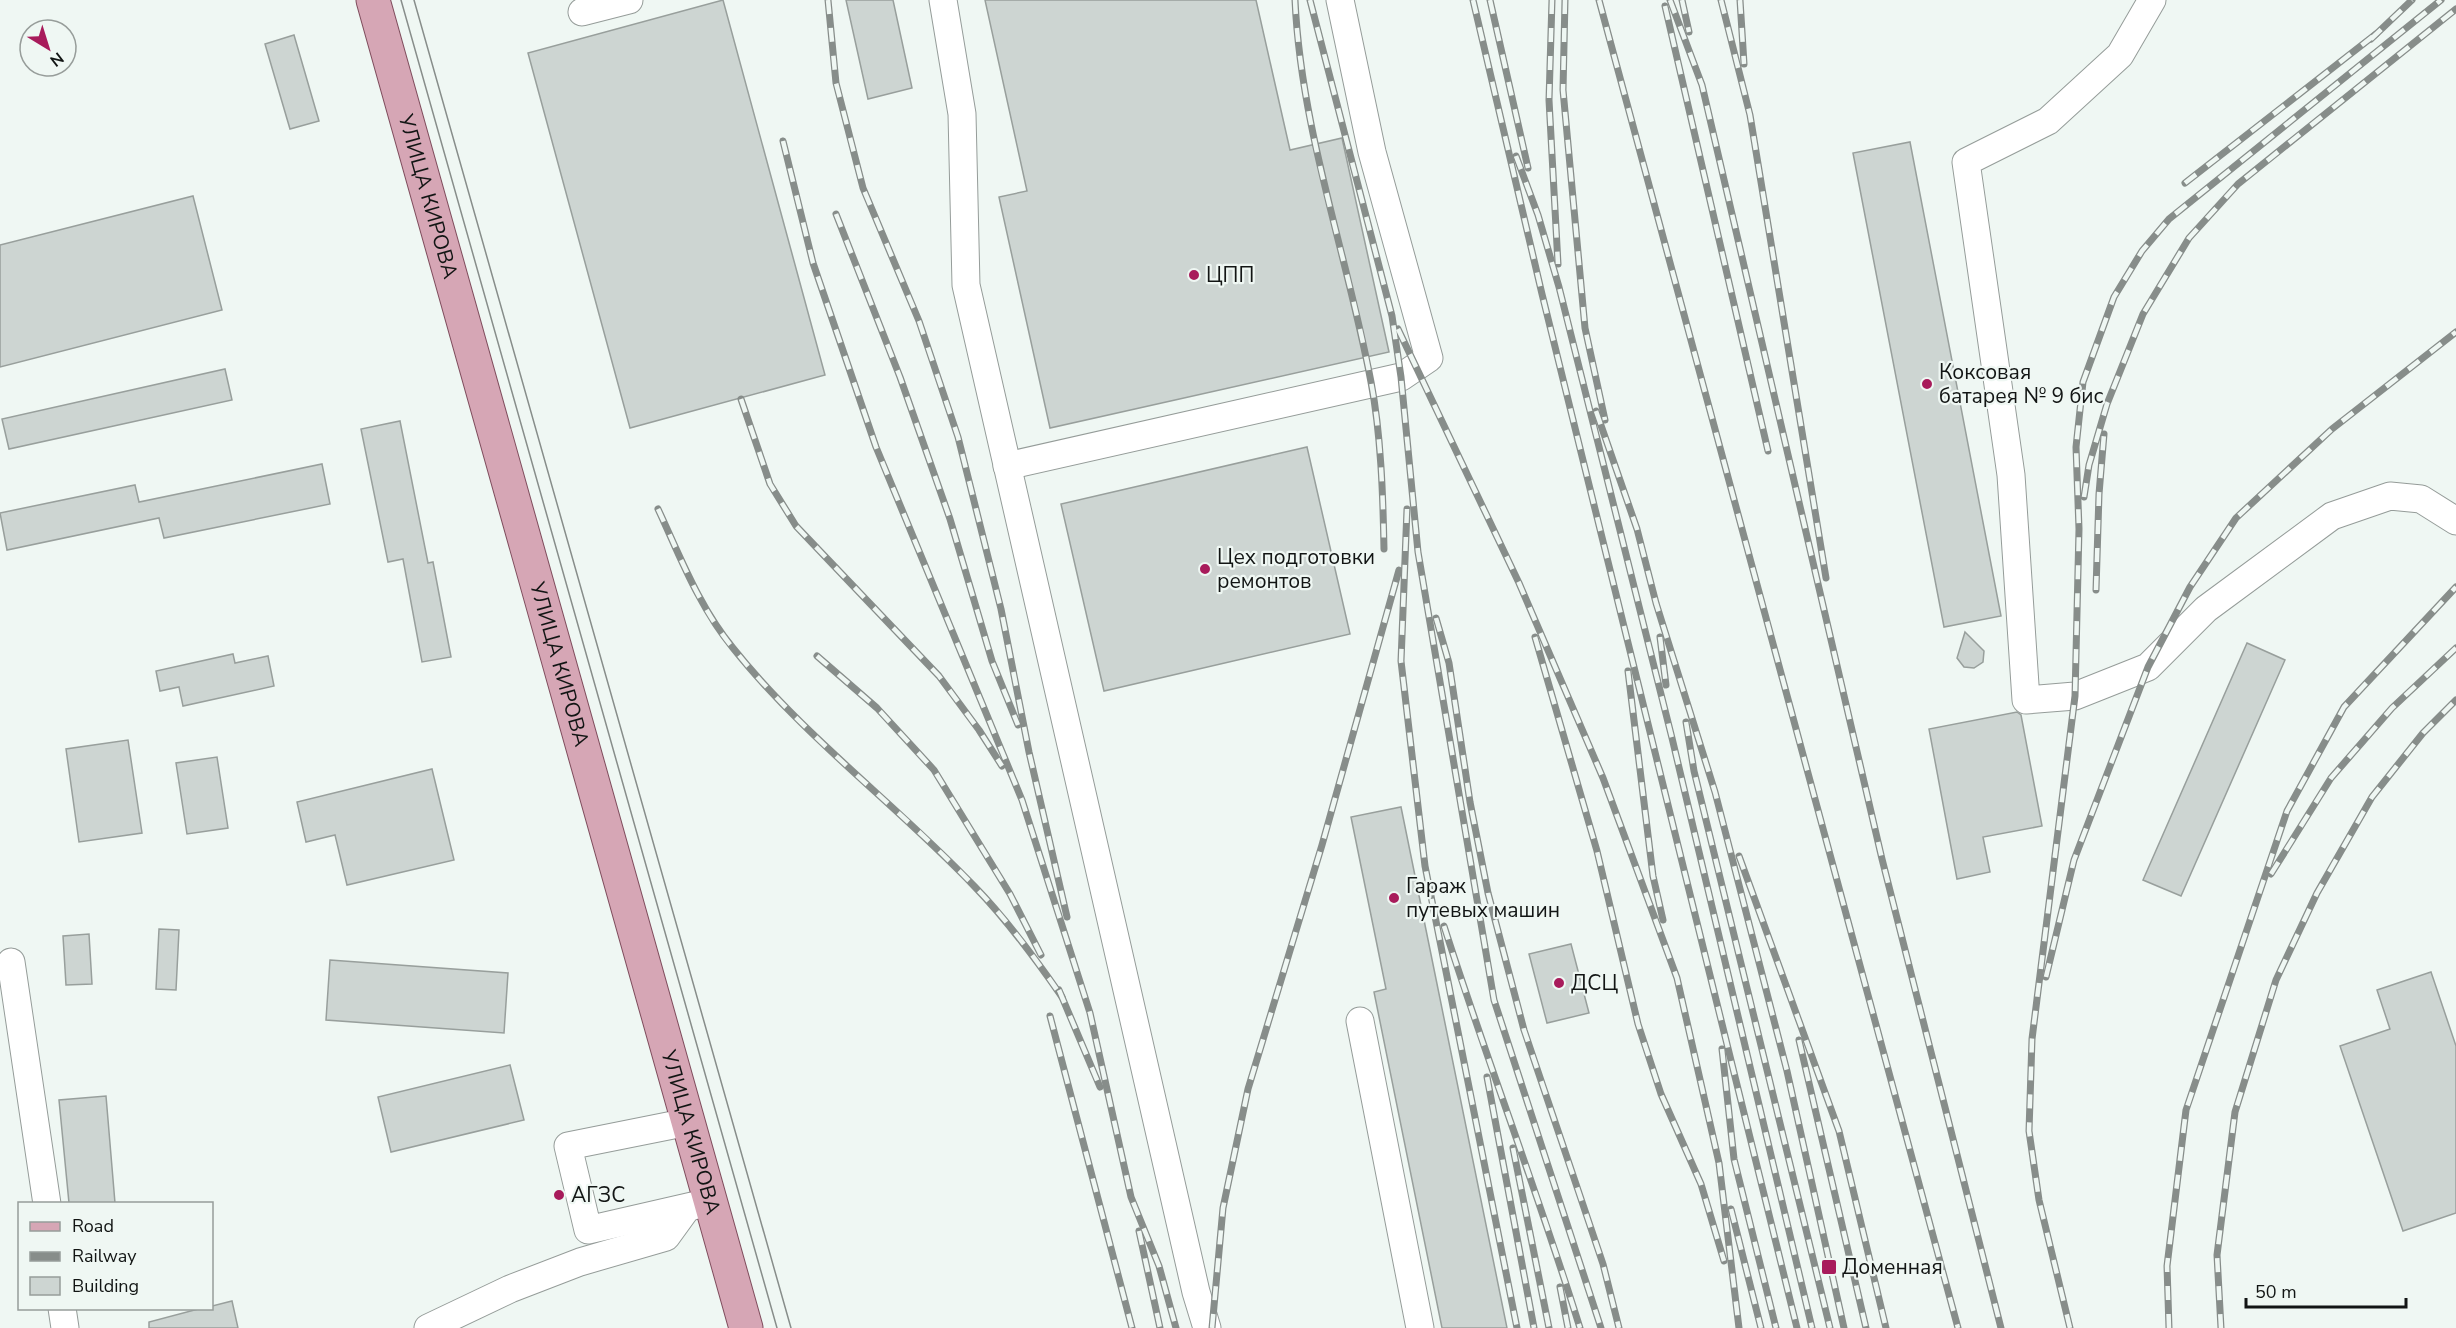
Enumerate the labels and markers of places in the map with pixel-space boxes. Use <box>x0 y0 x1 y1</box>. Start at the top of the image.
place label: ЦПП <box>1206 261 1254 289</box>
marker: ЦПП <box>1187 268 1201 282</box>
place label: Коксовая батарея № 9 бис <box>1939 358 2104 410</box>
marker: Коксовая батарея № 9 бис <box>1920 377 1934 391</box>
place label: Цех подготовки ремонтов <box>1217 543 1375 595</box>
marker: Цех подготовки ремонтов <box>1198 562 1212 576</box>
place label: Гараж путевых машин <box>1406 872 1560 924</box>
marker: Гараж путевых машин <box>1387 891 1401 905</box>
place label: ДСЦ <box>1571 969 1618 997</box>
marker: ДСЦ <box>1552 976 1566 990</box>
place label: АГЗС <box>571 1181 625 1209</box>
marker: АГЗС <box>552 1188 566 1202</box>
place label: Доменная <box>1842 1253 1943 1281</box>
marker: Доменная <box>1820 1258 1838 1276</box>

